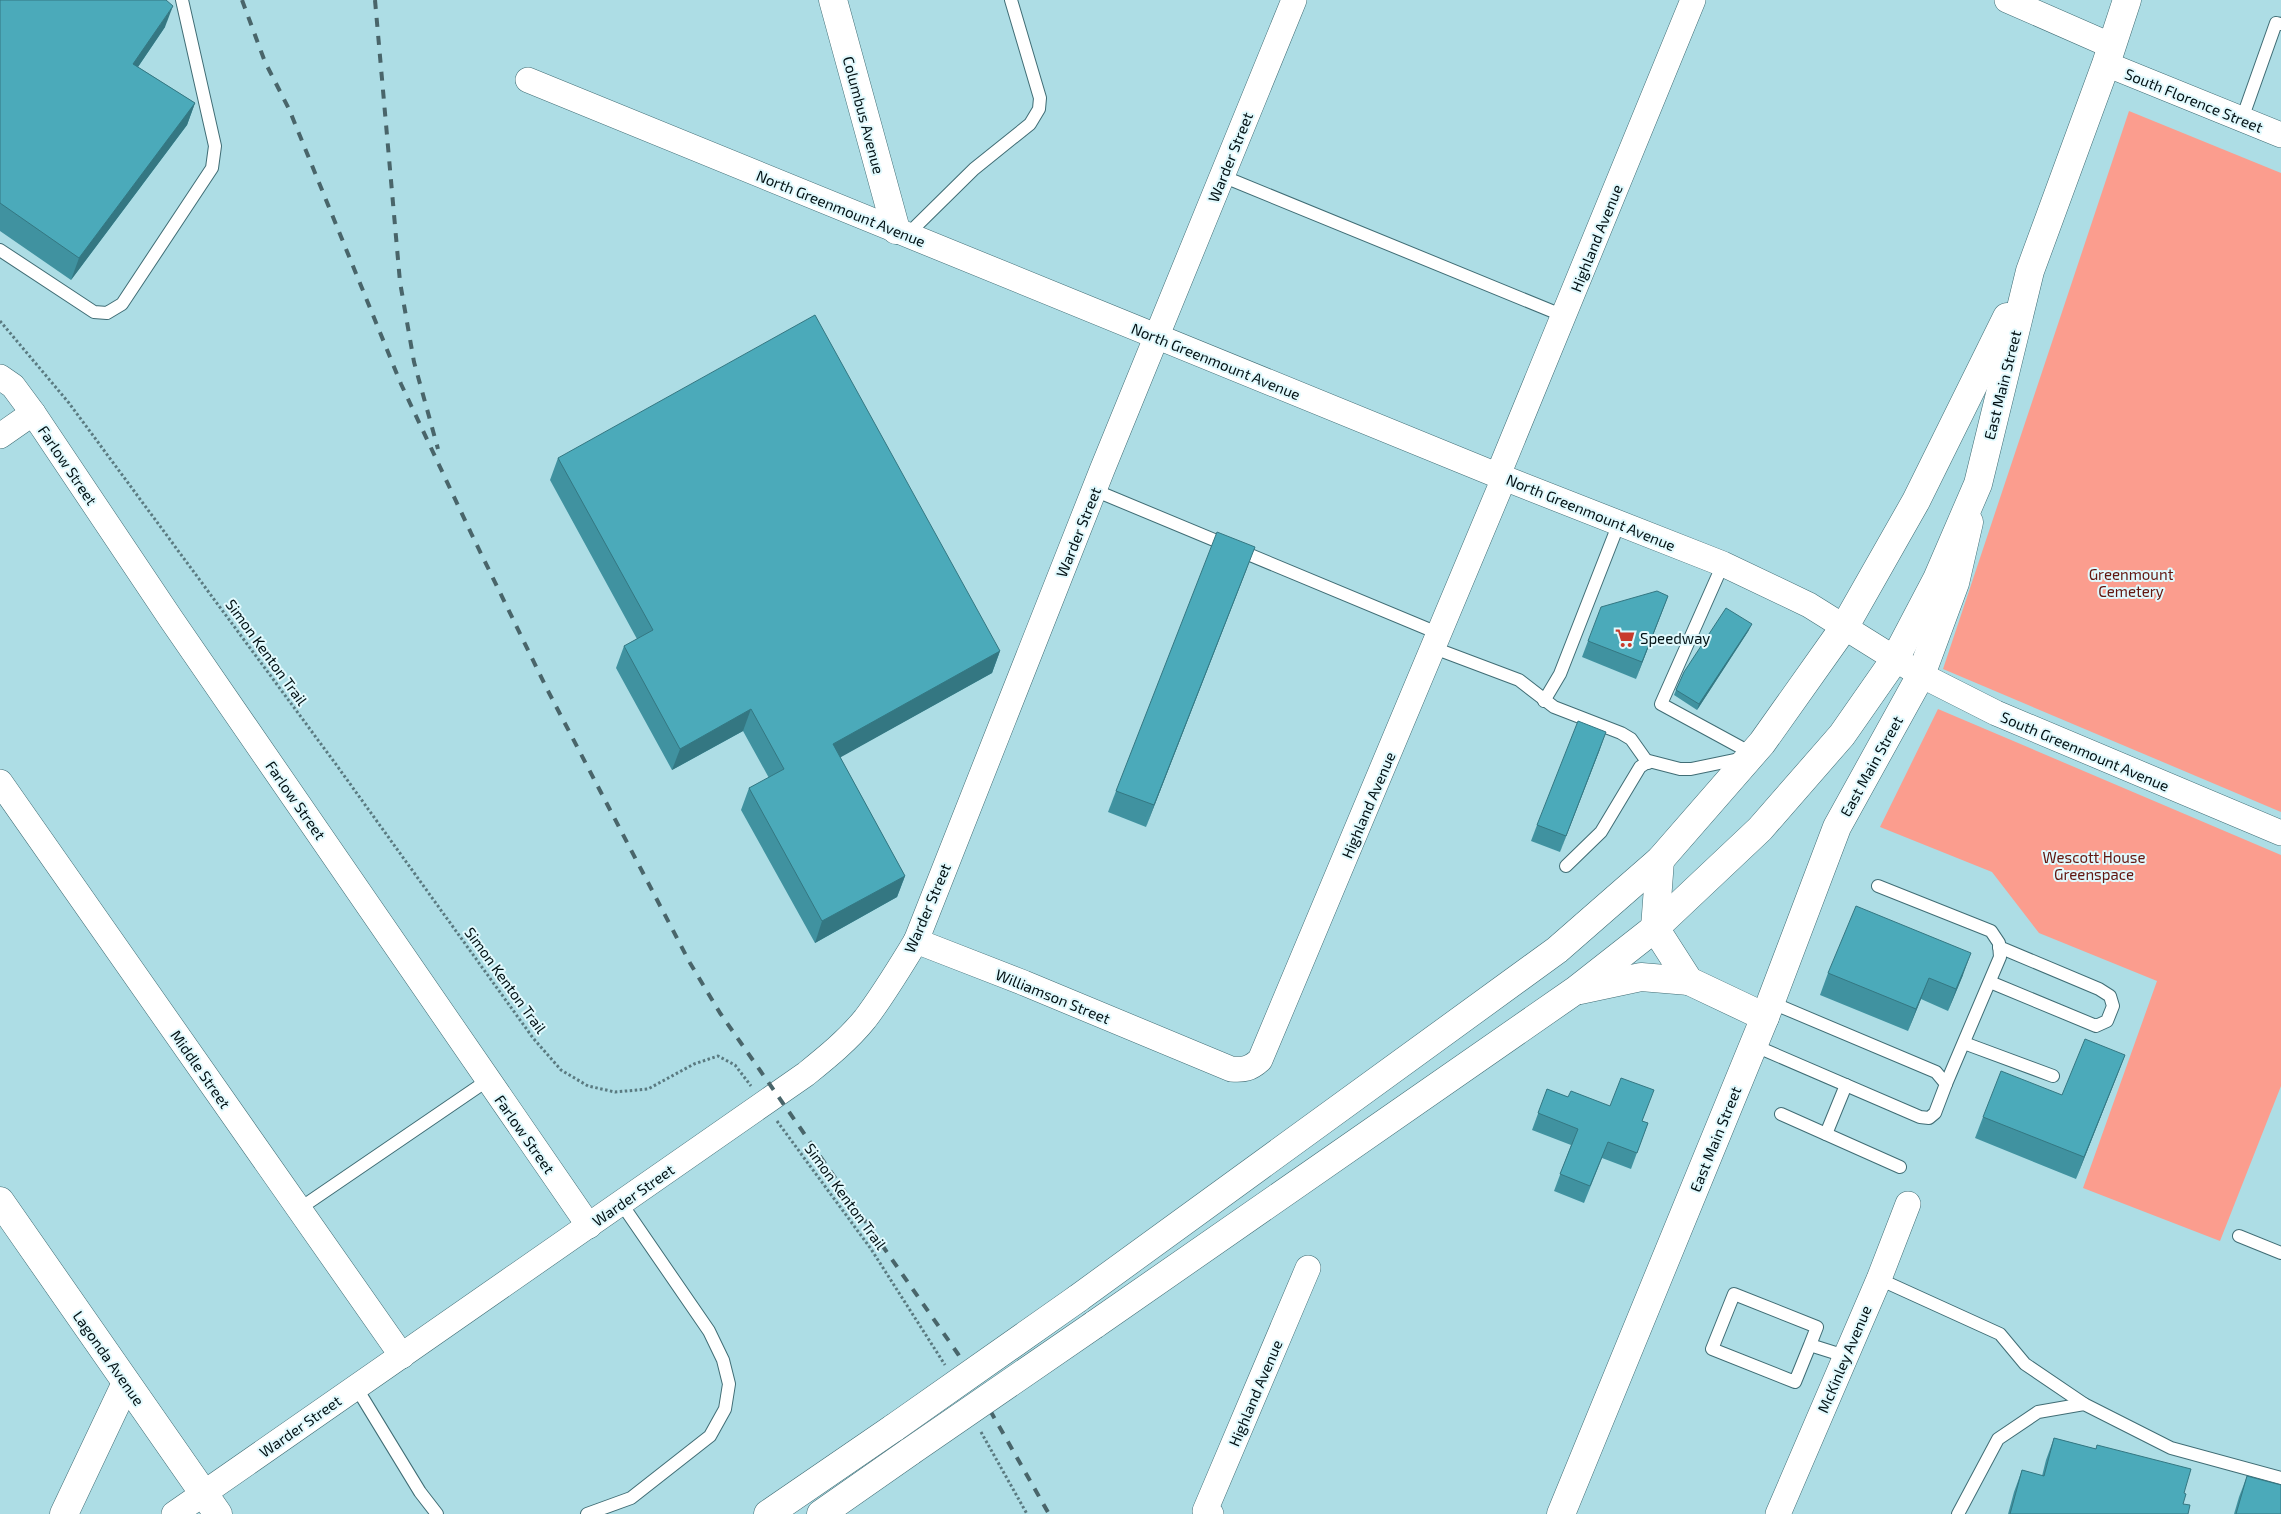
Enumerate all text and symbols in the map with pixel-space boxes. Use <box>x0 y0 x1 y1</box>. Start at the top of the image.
street label: Columbus Avenue <box>840 54 888 176</box>
street label: South Florence Street <box>2122 64 2266 136</box>
street label: Warder Street <box>1204 109 1256 205</box>
street label: North Greenmount Avenue <box>754 166 928 250</box>
street label: Highland Avenue <box>1566 182 1626 294</box>
street label: North Greenmount Avenue <box>1129 319 1303 403</box>
street label: East Main Street <box>1980 328 2024 442</box>
street label: Farlow Street <box>35 422 101 508</box>
street label: North Greenmount Avenue <box>1504 470 1678 554</box>
street label: Warder Street <box>1052 484 1104 580</box>
park label: Greenmount Cemetery <box>2089 565 2174 600</box>
street label: Simon Kenton Trail <box>222 595 312 709</box>
supermarket icon: Speedway <box>1614 627 1636 649</box>
place label: Speedway <box>1640 629 1710 647</box>
street label: South Greenmount Avenue <box>1998 707 2172 795</box>
street label: East Main Street <box>1836 712 1906 819</box>
street label: Highland Avenue <box>1337 749 1399 861</box>
street label: Farlow Street <box>262 757 330 843</box>
park label: Wescott House Greenspace <box>2043 848 2145 883</box>
street label: Warder Street <box>900 860 954 955</box>
street label: Simon Kenton Trail <box>461 923 551 1037</box>
street label: Williamson Street <box>993 965 1113 1027</box>
street label: Middle Street <box>167 1026 235 1112</box>
street label: East Main Street <box>1686 1083 1744 1194</box>
street label: Farlow Street <box>491 1091 559 1177</box>
street label: Simon Kenton Trail <box>801 1139 891 1253</box>
street label: Warder Street <box>589 1160 678 1230</box>
street label: McKinley Avenue <box>1813 1302 1875 1416</box>
street label: Lagonda Avenue <box>70 1307 148 1409</box>
street label: Highland Avenue <box>1224 1337 1286 1449</box>
street label: Warder Street <box>256 1391 345 1461</box>

